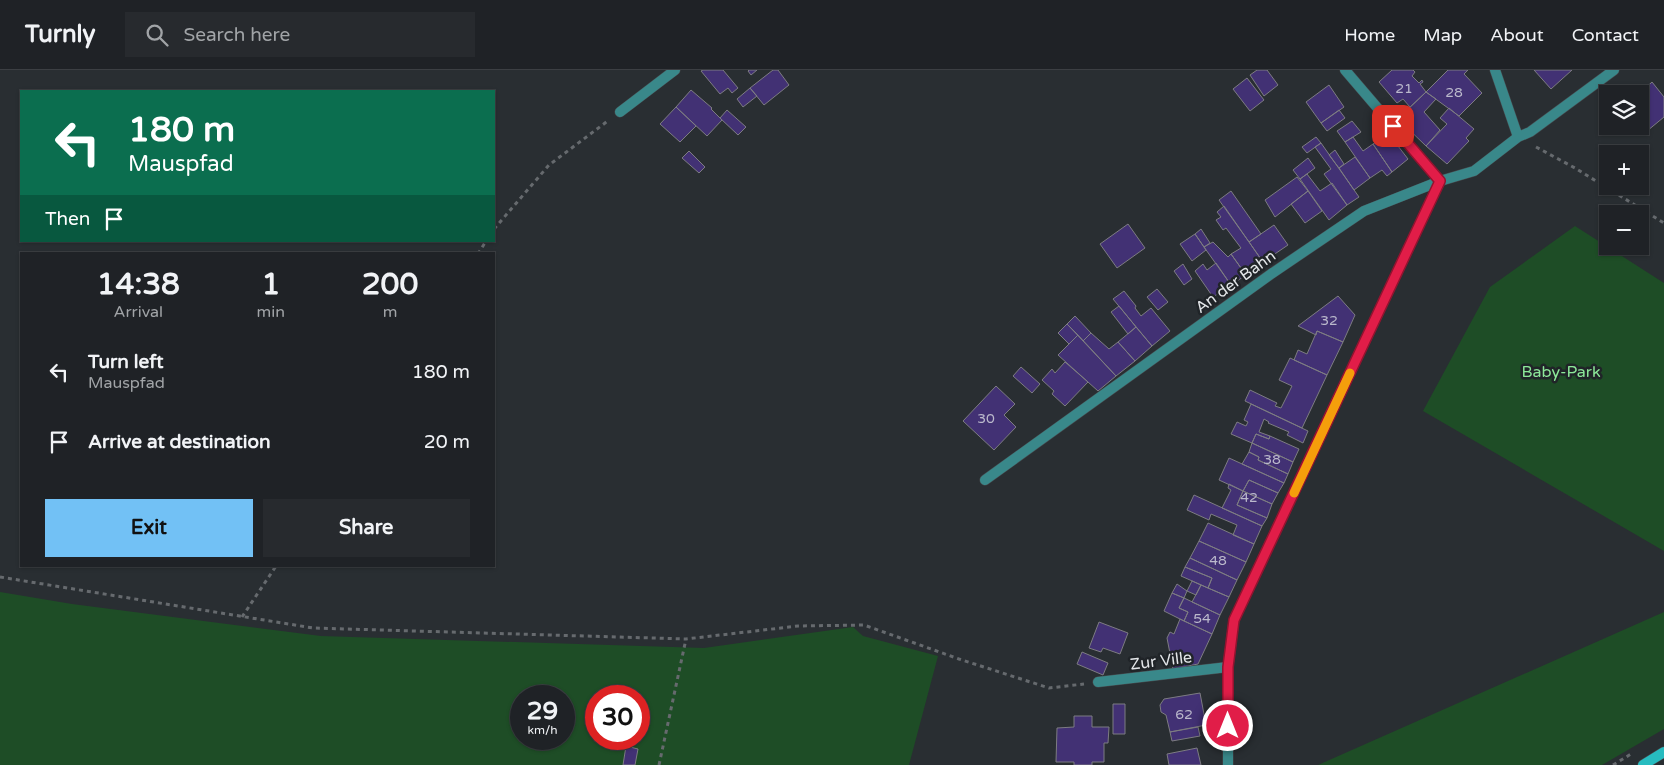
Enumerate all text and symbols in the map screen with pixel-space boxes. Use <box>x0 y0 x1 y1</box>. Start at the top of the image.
search box <box>125 12 475 57</box>
text: Turnly <box>25 20 95 49</box>
icon: search <box>143 21 171 49</box>
text: Search here <box>183 24 290 46</box>
text: Home <box>1344 24 1395 46</box>
text: Map <box>1423 24 1462 46</box>
text: About <box>1490 24 1544 46</box>
text: Contact <box>1572 24 1639 46</box>
house number: 21 <box>1395 80 1413 97</box>
house number: 28 <box>1445 84 1463 101</box>
map controls <box>1599 85 1649 255</box>
button: layers <box>1599 85 1649 135</box>
pin <box>1372 105 1414 147</box>
text: 180 m <box>128 109 235 151</box>
icon: left <box>45 110 110 175</box>
icon: arrive <box>1379 112 1407 140</box>
button: + <box>1599 145 1649 195</box>
text: Mauspfad <box>128 151 234 177</box>
icon: arrive <box>100 205 128 233</box>
button: − <box>1599 205 1649 255</box>
text: Then <box>45 208 90 230</box>
street label: An der Bahn <box>1191 246 1280 318</box>
text: 14:38 <box>97 266 180 303</box>
text: 1 <box>261 266 280 303</box>
text: 200 <box>362 266 418 303</box>
text: Arrival <box>114 302 163 322</box>
text: min <box>257 302 285 322</box>
text: m <box>383 302 397 322</box>
house number: 32 <box>1320 312 1338 329</box>
text: Turn left <box>88 351 164 373</box>
icon: left <box>45 358 73 386</box>
text: 180 m <box>412 361 470 383</box>
park label: Baby-Park <box>1521 362 1601 382</box>
text: Mauspfad <box>88 373 165 393</box>
house number: 30 <box>977 410 995 427</box>
icon: arrive <box>45 428 73 456</box>
text: Arrive at destination <box>88 431 271 453</box>
text: 20 m <box>424 431 470 453</box>
house number: 38 <box>1263 451 1281 468</box>
house number: 42 <box>1240 489 1258 506</box>
button: Exit <box>45 499 253 557</box>
button: Share <box>263 499 470 557</box>
house number: 48 <box>1209 552 1227 569</box>
house number: 54 <box>1193 610 1211 627</box>
street label: Zur Ville <box>1129 647 1193 675</box>
speed limit sign: 30 <box>585 685 650 750</box>
text: 29 <box>527 696 558 726</box>
position arrow <box>1201 699 1253 751</box>
house number: 62 <box>1175 706 1193 723</box>
text: km/h <box>527 723 558 737</box>

